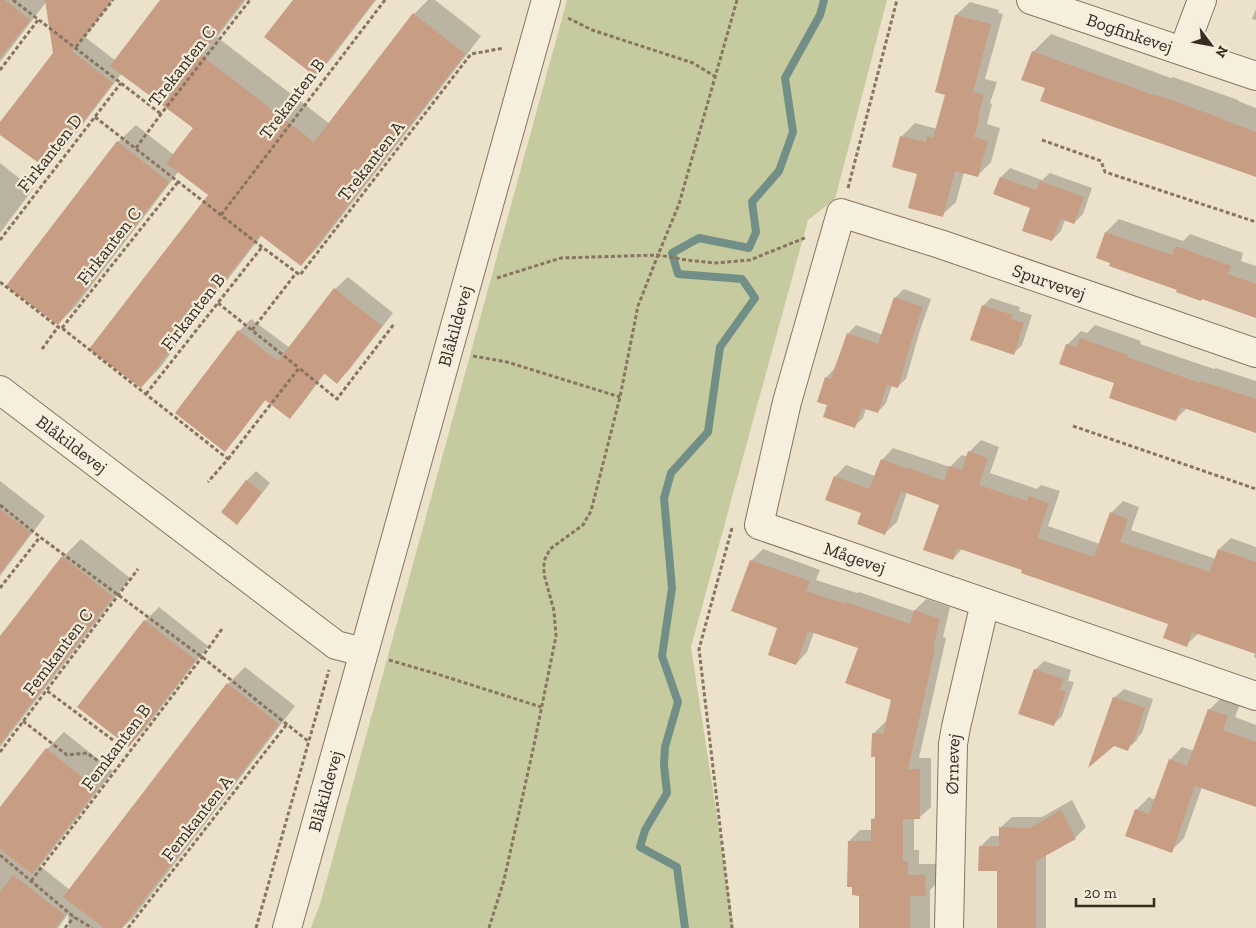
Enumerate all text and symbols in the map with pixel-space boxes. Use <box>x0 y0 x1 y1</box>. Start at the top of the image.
street label: Bogfinkevej <box>1084 9 1176 58</box>
north arrow <box>1186 20 1236 70</box>
street label: Trekanten C <box>144 21 220 111</box>
text: N <box>1211 43 1232 61</box>
street label: Trekanten B <box>254 54 330 144</box>
street label: Firkanten D <box>13 110 87 196</box>
street label: Trekanten A <box>333 116 409 206</box>
street label: Firkanten C <box>72 203 146 289</box>
street label: Spurvevej <box>1009 259 1089 305</box>
street label: Firkanten B <box>156 269 230 355</box>
street label: Blåkildevej <box>433 283 477 369</box>
street label: Blåkildevej <box>32 410 112 478</box>
street label: Mågevej <box>821 537 889 579</box>
street label: Femkanten C <box>18 604 98 700</box>
street label: Femkanten B <box>76 699 156 795</box>
street label: Ørnevej <box>941 732 966 795</box>
street label: Blåkildevej <box>303 748 347 834</box>
street label: Femkanten A <box>157 771 237 865</box>
scale bar <box>1076 876 1154 908</box>
text: 20 m <box>1084 884 1117 902</box>

